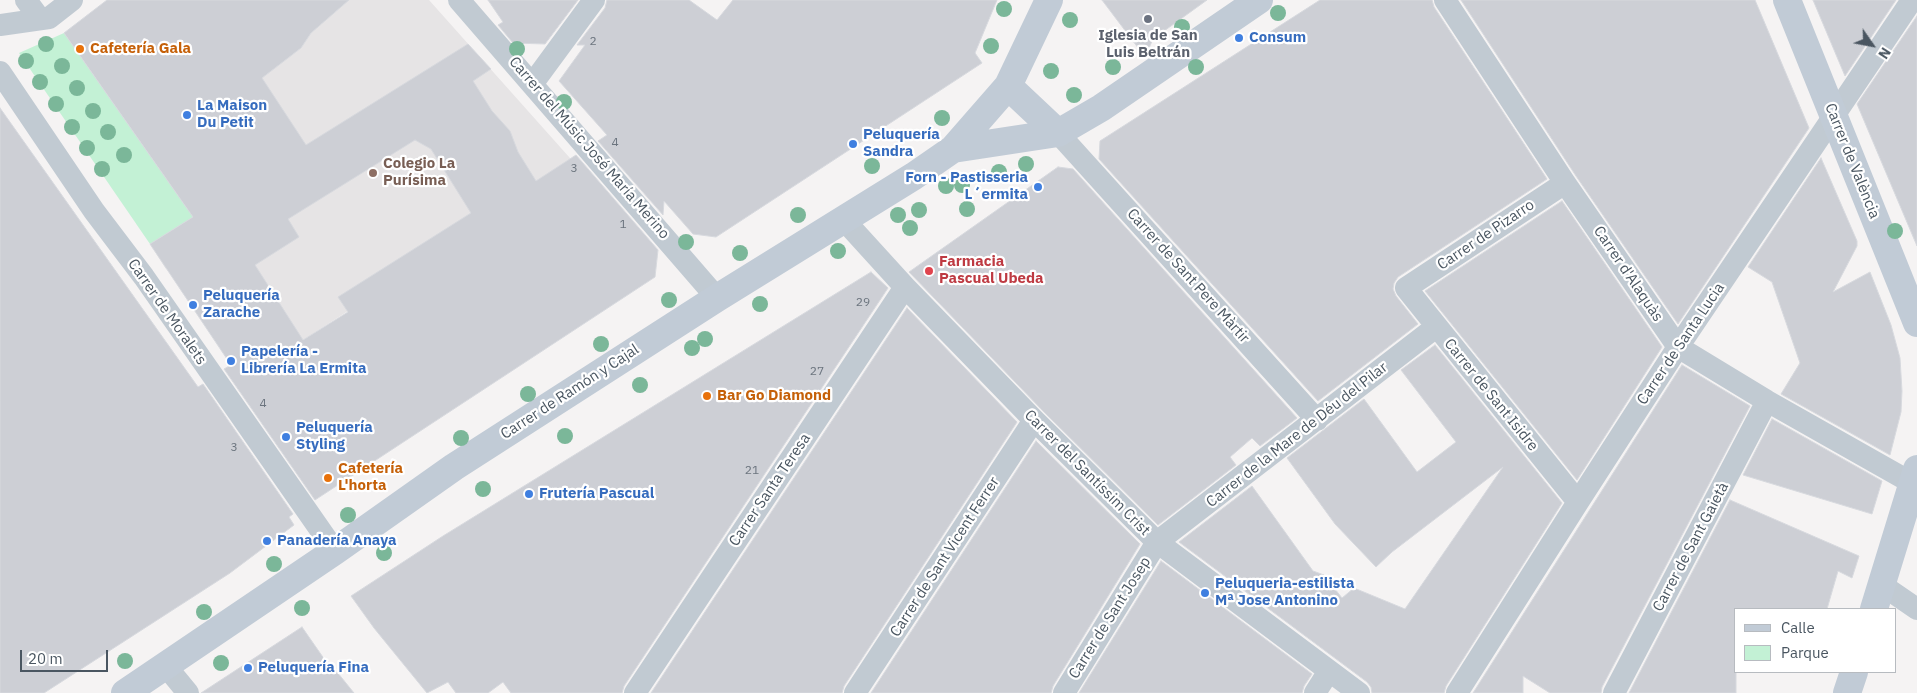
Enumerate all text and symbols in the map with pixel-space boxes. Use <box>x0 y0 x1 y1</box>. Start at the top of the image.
marker: Iglesia de San Luis Beltrán <box>1142 13 1154 25</box>
north arrow <box>1847 20 1897 70</box>
place label: Iglesia de San Luis Beltrán <box>1098 27 1198 62</box>
place label: Consum <box>1249 29 1306 47</box>
marker: Consum <box>1233 32 1245 44</box>
house number: 2 <box>589 35 597 49</box>
place label: Cafetería Gala <box>90 40 191 58</box>
marker: Cafetería Gala <box>74 43 86 55</box>
text: N <box>1874 44 1895 62</box>
street label: Carrer del Músic José María Merino <box>505 53 673 243</box>
place label: La Maison Du Petit <box>197 97 267 132</box>
street label: Carrer de València <box>1821 101 1883 221</box>
marker: La Maison Du Petit <box>181 109 193 121</box>
place label: Peluquería Sandra <box>863 126 940 161</box>
house number: 4 <box>611 136 619 150</box>
marker: Peluquería Sandra <box>847 138 859 150</box>
place label: Colegio La Purísima <box>383 155 455 190</box>
house number: 3 <box>570 162 578 176</box>
marker: Colegio La Purísima <box>367 167 379 179</box>
place label: Forn - Pastisseria L´ermita <box>905 169 1028 204</box>
marker: Forn - Pastisseria L´ermita <box>1032 181 1044 193</box>
street label: Carrer de Pizarro <box>1434 196 1538 274</box>
street label: Carrer de Sant Pere Màrtir <box>1123 205 1253 347</box>
house number: 1 <box>619 218 627 232</box>
street label: Carrer d'Alaquàs <box>1589 223 1667 325</box>
place label: Farmacia Pascual Ubeda <box>939 253 1044 288</box>
street label: Carrer de Moralets <box>124 256 210 368</box>
marker: Farmacia Pascual Ubeda <box>923 265 935 277</box>
street label: Carrer de Santa Lucia <box>1633 280 1729 408</box>
place label: Peluquería Zarache <box>203 287 280 322</box>
house number: 29 <box>856 296 870 310</box>
marker: Peluquería Zarache <box>187 299 199 311</box>
street label: Carrer de Sant Isidre <box>1440 335 1542 455</box>
street label: Carrer de Ramón y Cajal <box>497 341 643 443</box>
place label: Papelería - Librería La Ermita <box>241 343 366 378</box>
marker: Papelería - Librería La Ermita <box>225 355 237 367</box>
street label: Carrer de la Mare de Déu del Pilar <box>1203 359 1391 511</box>
house number: 27 <box>810 365 824 379</box>
place label: Bar Go Diamond <box>717 387 831 405</box>
marker: Bar Go Diamond <box>701 390 713 402</box>
house number: 4 <box>259 397 267 411</box>
street label: Carrer del Santíssim Crist <box>1020 406 1154 540</box>
place label: Peluquería Styling <box>296 419 373 454</box>
street label: Carrer Santa Teresa <box>726 430 814 550</box>
marker: Peluquería Styling <box>280 431 292 443</box>
house number: 3 <box>230 441 238 455</box>
place label: Cafetería L'horta <box>338 460 403 495</box>
house number: 21 <box>745 464 759 478</box>
marker: Cafetería L'horta <box>322 472 334 484</box>
street label: Carrer de Sant Vicent Ferrer <box>887 474 1003 640</box>
street label: Carrer de Sant Gaietà <box>1649 479 1733 615</box>
place label: Frutería Pascual <box>539 485 654 503</box>
marker: Frutería Pascual <box>523 488 535 500</box>
place label: Panadería Anaya <box>277 532 397 550</box>
marker: Panadería Anaya <box>261 535 273 547</box>
street label: Carrer de Sant Josep <box>1065 554 1155 682</box>
place label: Peluqueria-estilista Mª Jose Antonino <box>1215 575 1354 610</box>
marker: Peluqueria-estilista Mª Jose Antonino <box>1199 587 1211 599</box>
legend <box>1734 608 1897 673</box>
text: Calle <box>1781 618 1815 637</box>
scale bar <box>22 640 110 672</box>
text: Parque <box>1781 643 1829 662</box>
text: 20 m <box>28 649 63 668</box>
place label: Peluquería Fina <box>258 659 369 677</box>
marker: Peluquería Fina <box>242 662 254 674</box>

